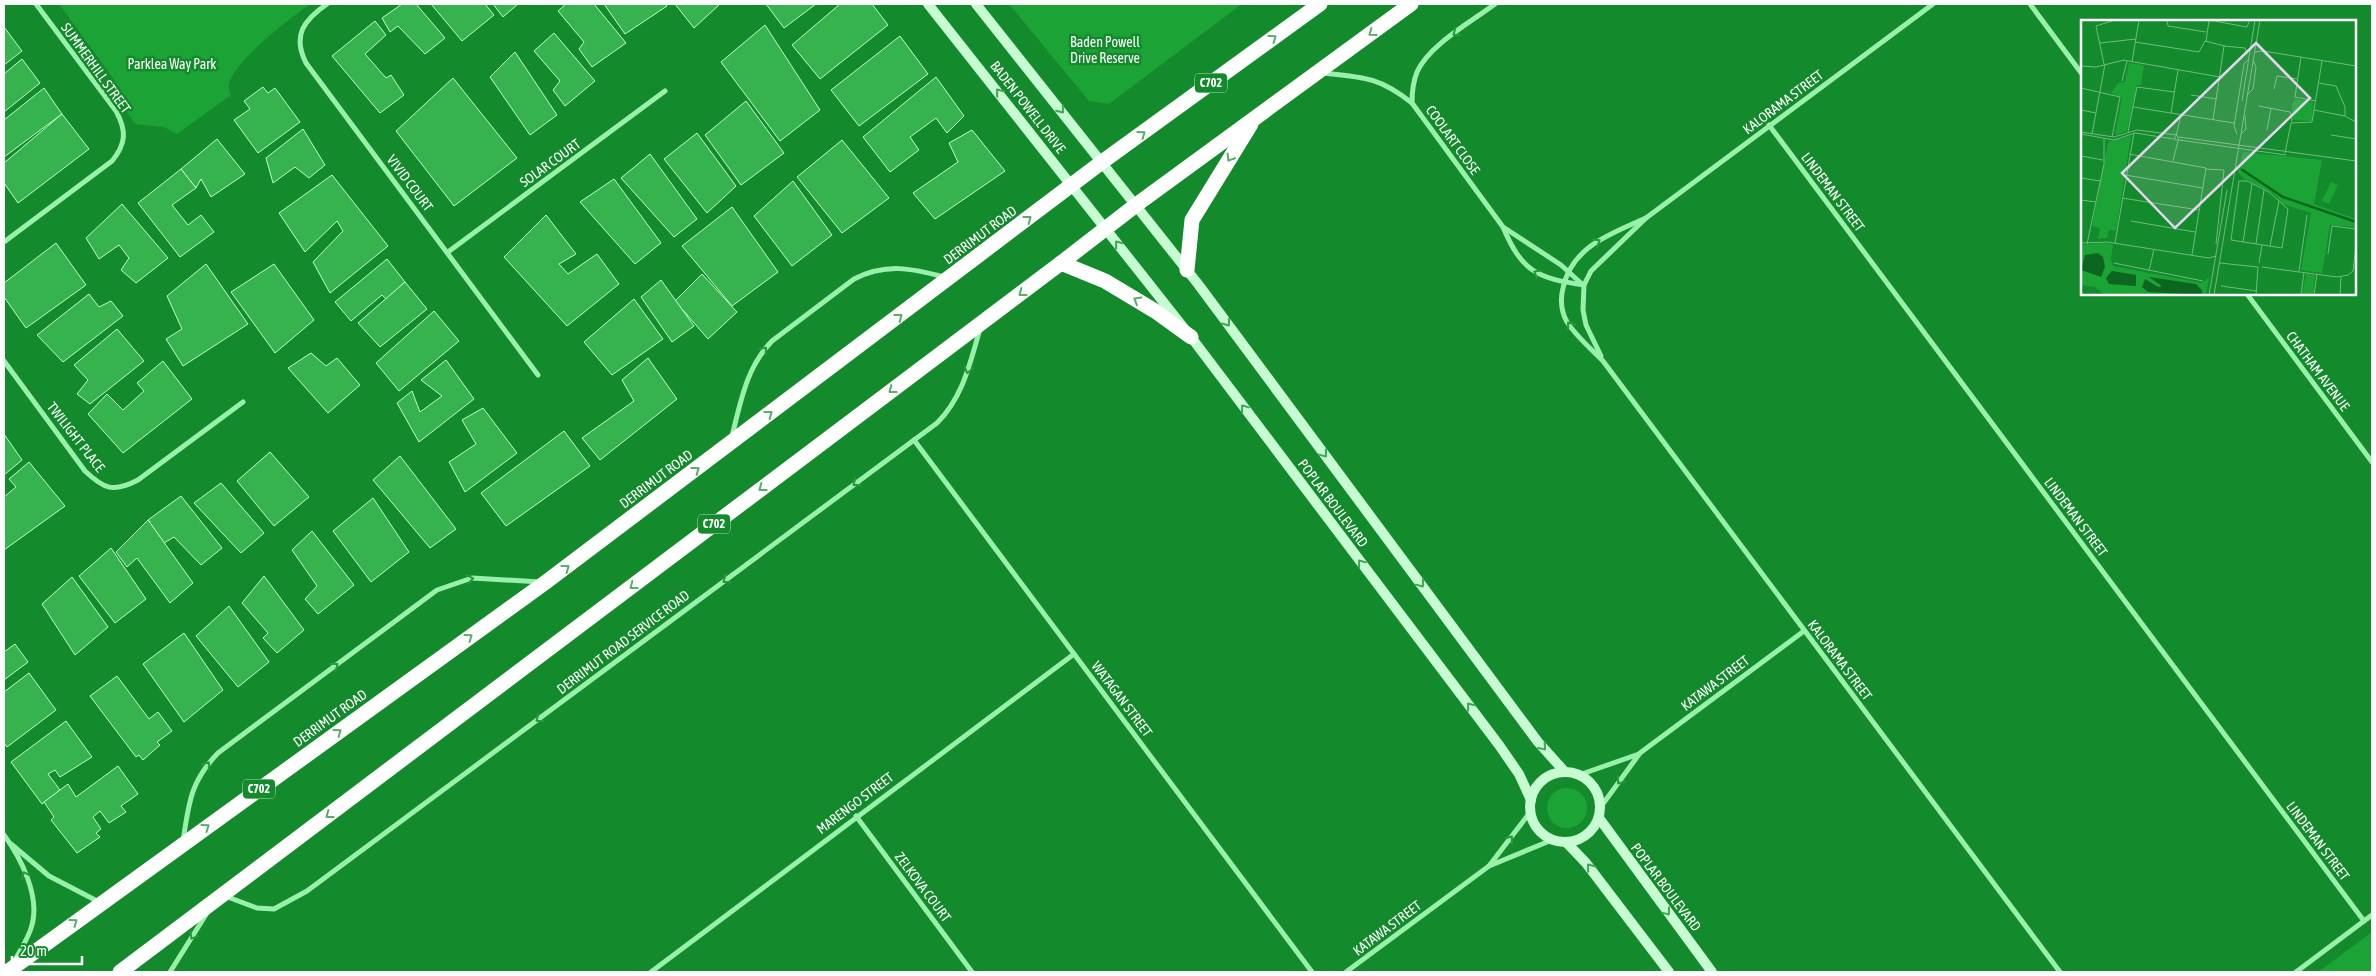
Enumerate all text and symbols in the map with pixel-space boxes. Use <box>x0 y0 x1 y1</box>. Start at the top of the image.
street label: SUMMERHILL STREET <box>58 20 134 116</box>
inset map <box>2081 20 2356 295</box>
one-way arrow <box>1369 27 1378 35</box>
one-way arrow <box>1452 27 1462 36</box>
park label: Baden Powell Drive Reserve <box>1070 34 1140 66</box>
one-way arrow <box>1267 35 1276 43</box>
park label: Parklea Way Park <box>127 56 217 72</box>
street label: BADEN POWELL DRIVE <box>987 58 1069 156</box>
street label: KALORAMA STREET <box>1740 67 1826 137</box>
road number: C702 <box>1195 74 1227 92</box>
one-way arrow <box>996 89 1004 98</box>
street label: COOLART CLOSE <box>1423 102 1483 178</box>
one-way arrow <box>1056 104 1065 113</box>
one-way arrow <box>1136 131 1146 140</box>
street label: SOLAR COURT <box>517 136 583 190</box>
street label: LINDEMAN STREET <box>1798 149 1868 235</box>
street label: VIVID COURT <box>384 152 436 214</box>
one-way arrow <box>1227 153 1237 162</box>
street label: DERRIMUT ROAD <box>941 202 1020 268</box>
one-way arrow <box>1022 216 1031 224</box>
one-way arrow <box>1592 239 1601 249</box>
one-way arrow <box>1115 241 1123 250</box>
one-way arrow <box>1534 269 1543 279</box>
one-way arrow <box>1019 287 1028 295</box>
one-way arrow <box>1133 296 1142 306</box>
one-way arrow <box>893 314 902 322</box>
one-way arrow <box>1221 317 1230 327</box>
one-way arrow <box>1568 322 1576 331</box>
street label: CHATHAM AVENUE <box>2283 328 2353 414</box>
one-way arrow <box>759 346 768 355</box>
one-way arrow <box>964 366 974 374</box>
one-way arrow <box>889 385 898 393</box>
street label: TWILIGHT PLACE <box>44 399 108 475</box>
one-way arrow <box>1242 405 1250 414</box>
one-way arrow <box>763 412 772 420</box>
street label: DERRIMUT ROAD <box>617 446 696 512</box>
one-way arrow <box>1318 448 1326 457</box>
street label: POPLAR BOULEVARD <box>1295 456 1371 550</box>
one-way arrow <box>690 467 699 476</box>
street label: LINDEMAN STREET <box>2041 474 2111 560</box>
one-way arrow <box>853 477 862 485</box>
one-way arrow <box>758 482 768 491</box>
road number: C702 <box>698 514 730 534</box>
one-way arrow <box>1358 559 1367 569</box>
one-way arrow <box>560 565 569 573</box>
one-way arrow <box>723 574 732 582</box>
one-way arrow <box>466 575 475 585</box>
one-way arrow <box>1415 578 1424 588</box>
one-way arrow <box>629 580 639 589</box>
street label: DERRIMUT ROAD SERVICE ROAD <box>554 587 693 697</box>
street label: KALORAMA STREET <box>1805 617 1875 703</box>
one-way arrow <box>464 634 473 644</box>
street label: KATAWA STREET <box>1678 652 1752 714</box>
street label: WATAGAN STREET <box>1088 658 1156 740</box>
one-way arrow <box>329 663 339 672</box>
street label: DERRIMUT ROAD <box>290 686 370 750</box>
one-way arrow <box>1467 703 1475 712</box>
one-way arrow <box>536 713 545 721</box>
one-way arrow <box>332 729 341 739</box>
one-way arrow <box>1538 741 1546 750</box>
one-way arrow <box>201 762 210 771</box>
street label: MARENGO STREET <box>813 769 897 837</box>
one-way arrow <box>1617 775 1626 785</box>
road number: C702 <box>243 780 275 799</box>
street label: LINDEMAN STREET <box>2283 798 2353 884</box>
one-way arrow <box>325 809 334 818</box>
one-way arrow <box>200 825 209 833</box>
one-way arrow <box>1504 835 1513 845</box>
street label: POPLAR BOULEVARD <box>1628 840 1704 934</box>
street label: ZELKOVA COURT <box>892 849 954 925</box>
one-way arrow <box>1586 864 1595 873</box>
one-way arrow <box>21 871 31 880</box>
street label: KATAWA STREET <box>1350 897 1424 959</box>
one-way arrow <box>1661 906 1669 915</box>
one-way arrow <box>68 920 77 928</box>
one-way arrow <box>190 931 200 940</box>
scale bar <box>12 934 82 966</box>
text: 20 m <box>20 942 47 959</box>

